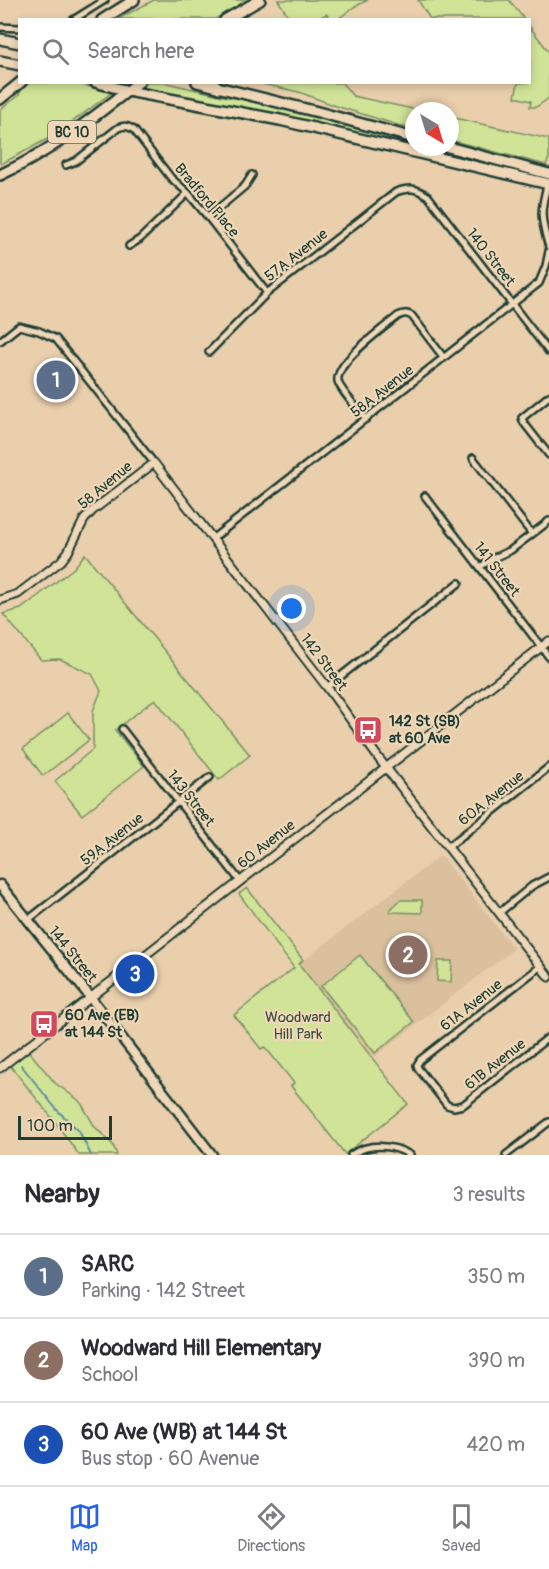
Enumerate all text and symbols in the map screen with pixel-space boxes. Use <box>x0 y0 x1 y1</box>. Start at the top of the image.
search box <box>18 18 531 84</box>
icon: search <box>39 35 72 68</box>
text: Search here <box>87 37 194 65</box>
north arrow <box>405 102 459 156</box>
road number: BC 10 <box>48 121 96 143</box>
street label: Bradford Place <box>170 159 244 242</box>
street label: 57A Avenue <box>261 224 332 286</box>
street label: 140 Street <box>462 224 520 291</box>
pin: 1 <box>36 358 76 403</box>
street label: 58A Avenue <box>347 361 418 422</box>
street label: 58 Avenue <box>74 457 137 514</box>
street label: 141 Street <box>469 538 524 601</box>
your location <box>277 594 306 623</box>
street label: 142 Street <box>296 630 352 695</box>
place label: 142 St (SB) at 60 Ave <box>389 712 461 748</box>
bus stop icon: 142 St (SB) at 60 Ave <box>352 714 384 746</box>
street label: 143 Street <box>163 766 219 831</box>
street label: 60A Avenue <box>455 767 528 830</box>
street label: 59A Avenue <box>77 808 148 870</box>
street label: 60 Avenue <box>234 815 300 873</box>
street label: 144 Street <box>44 922 102 987</box>
pin: 2 <box>388 932 428 978</box>
pin: 3 <box>116 952 154 996</box>
street label: 61A Avenue <box>436 975 507 1036</box>
place label: 60 Ave (EB) at 144 St <box>65 1006 140 1042</box>
bus stop icon: 60 Ave (EB) at 144 St <box>28 1008 60 1040</box>
park label: Woodward Hill Park <box>265 1008 331 1044</box>
street label: 61B Avenue <box>461 1034 530 1094</box>
scale bar <box>18 1113 112 1140</box>
text: 100 m <box>27 1116 73 1136</box>
text: Nearby <box>24 1178 100 1210</box>
text: 3 results <box>453 1182 525 1207</box>
text: SARC <box>81 1250 134 1278</box>
text: 1 <box>40 1264 47 1289</box>
text: 350 m <box>467 1264 525 1289</box>
text: Parking · 142 Street <box>81 1278 245 1303</box>
text: Woodward Hill Elementary <box>81 1334 321 1362</box>
text: 2 <box>38 1348 49 1373</box>
text: 390 m <box>468 1348 525 1373</box>
text: School <box>81 1362 138 1387</box>
text: 60 Ave (WB) at 144 St <box>81 1418 287 1446</box>
text: 3 <box>38 1432 49 1457</box>
text: 420 m <box>466 1432 525 1457</box>
text: Bus stop · 60 Avenue <box>81 1446 259 1471</box>
tab: Map <box>68 1500 101 1556</box>
tab: Directions <box>237 1500 305 1556</box>
tab: Saved <box>441 1500 481 1556</box>

